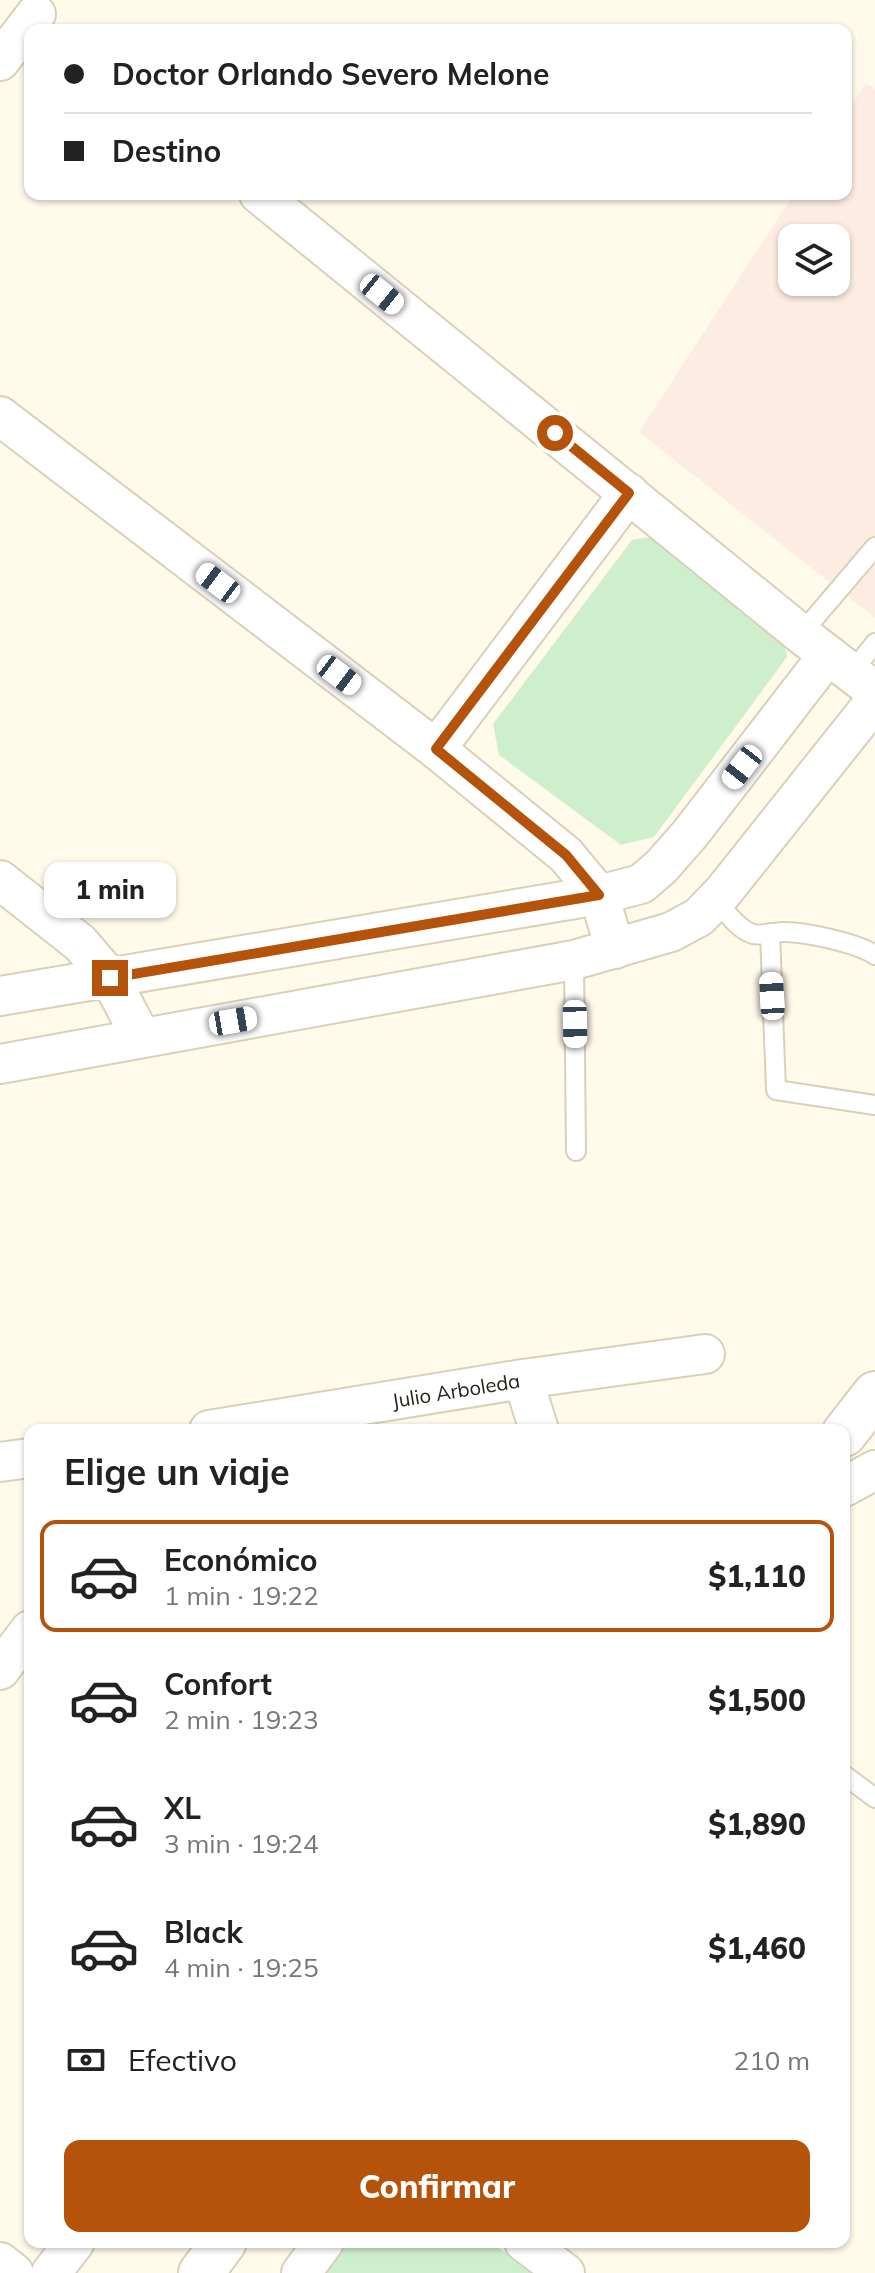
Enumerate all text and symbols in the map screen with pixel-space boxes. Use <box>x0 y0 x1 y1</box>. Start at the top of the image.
text: Doctor Orlando Severo Melone <box>112 55 550 93</box>
text: Destino <box>112 132 221 170</box>
map controls <box>778 224 850 296</box>
button: layers <box>778 224 850 296</box>
car <box>356 270 408 318</box>
route start <box>537 415 573 451</box>
car <box>192 559 244 607</box>
car <box>313 651 365 699</box>
car <box>718 741 766 793</box>
callout: 1 min <box>44 862 176 918</box>
text: 1 min <box>75 873 145 906</box>
route end <box>92 960 128 996</box>
car <box>759 971 785 1021</box>
car <box>563 1000 587 1048</box>
car <box>207 1005 259 1037</box>
street label: Julio Arboleda <box>390 1367 522 1413</box>
text: Elige un viaje <box>64 1449 290 1494</box>
icon: car <box>68 1540 140 1612</box>
text: Económico <box>164 1541 318 1579</box>
text: $1,110 <box>708 1557 806 1595</box>
text: 1 min · 19:22 <box>164 1579 319 1612</box>
icon: car <box>68 1664 140 1736</box>
text: Confort <box>164 1665 272 1703</box>
text: $1,500 <box>708 1681 806 1719</box>
text: 2 min · 19:23 <box>164 1703 319 1736</box>
icon: car <box>68 1788 140 1860</box>
text: XL <box>164 1789 201 1827</box>
text: $1,890 <box>708 1805 806 1843</box>
text: 3 min · 19:24 <box>164 1827 319 1860</box>
icon: car <box>68 1912 140 1984</box>
text: Black <box>164 1913 243 1951</box>
text: $1,460 <box>708 1929 806 1967</box>
text: 4 min · 19:25 <box>164 1951 319 1984</box>
icon: cash <box>64 2038 108 2082</box>
text: Efectivo <box>128 2041 237 2079</box>
text: 210 m <box>734 2044 810 2077</box>
button: Confirmar <box>64 2140 810 2232</box>

